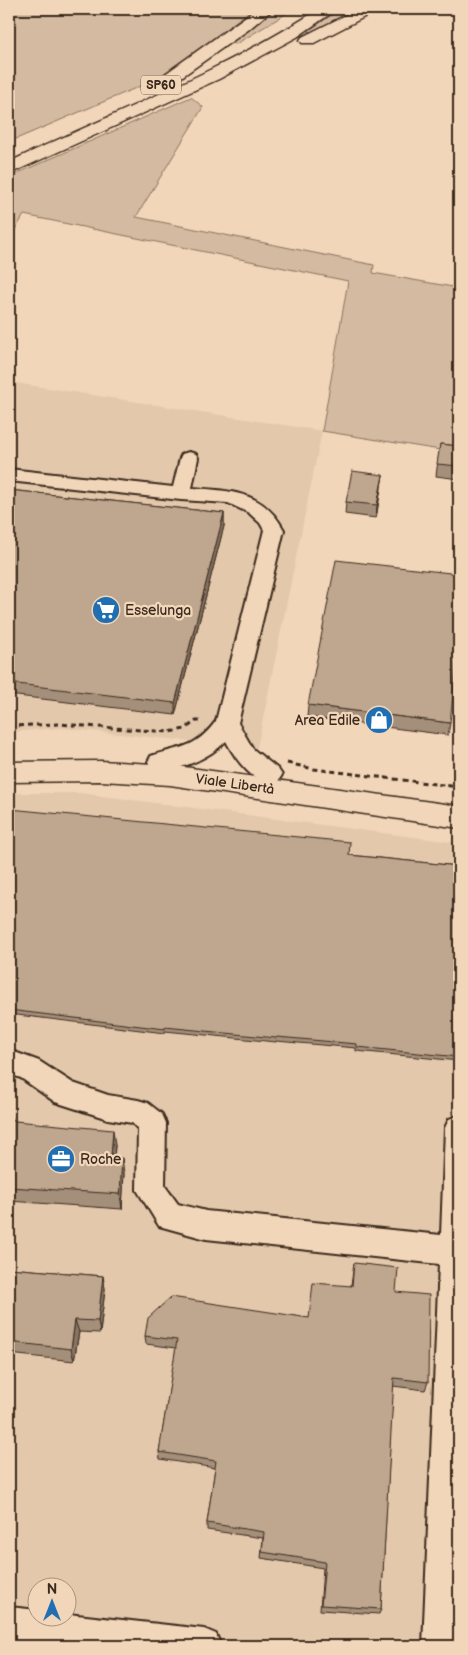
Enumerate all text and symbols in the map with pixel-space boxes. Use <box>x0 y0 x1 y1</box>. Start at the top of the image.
road number: SP60 <box>141 76 181 94</box>
supermarket icon: Esselunga <box>91 595 121 625</box>
place label: Esselunga <box>125 602 191 619</box>
shop icon: Area Edile <box>364 705 394 735</box>
place label: Area Edile <box>295 712 360 729</box>
street label: Viale Libertà <box>194 770 276 798</box>
office icon: Roche <box>46 1144 76 1174</box>
place label: Roche <box>80 1151 121 1168</box>
north arrow <box>28 1578 78 1628</box>
text: N <box>47 1581 57 1598</box>

